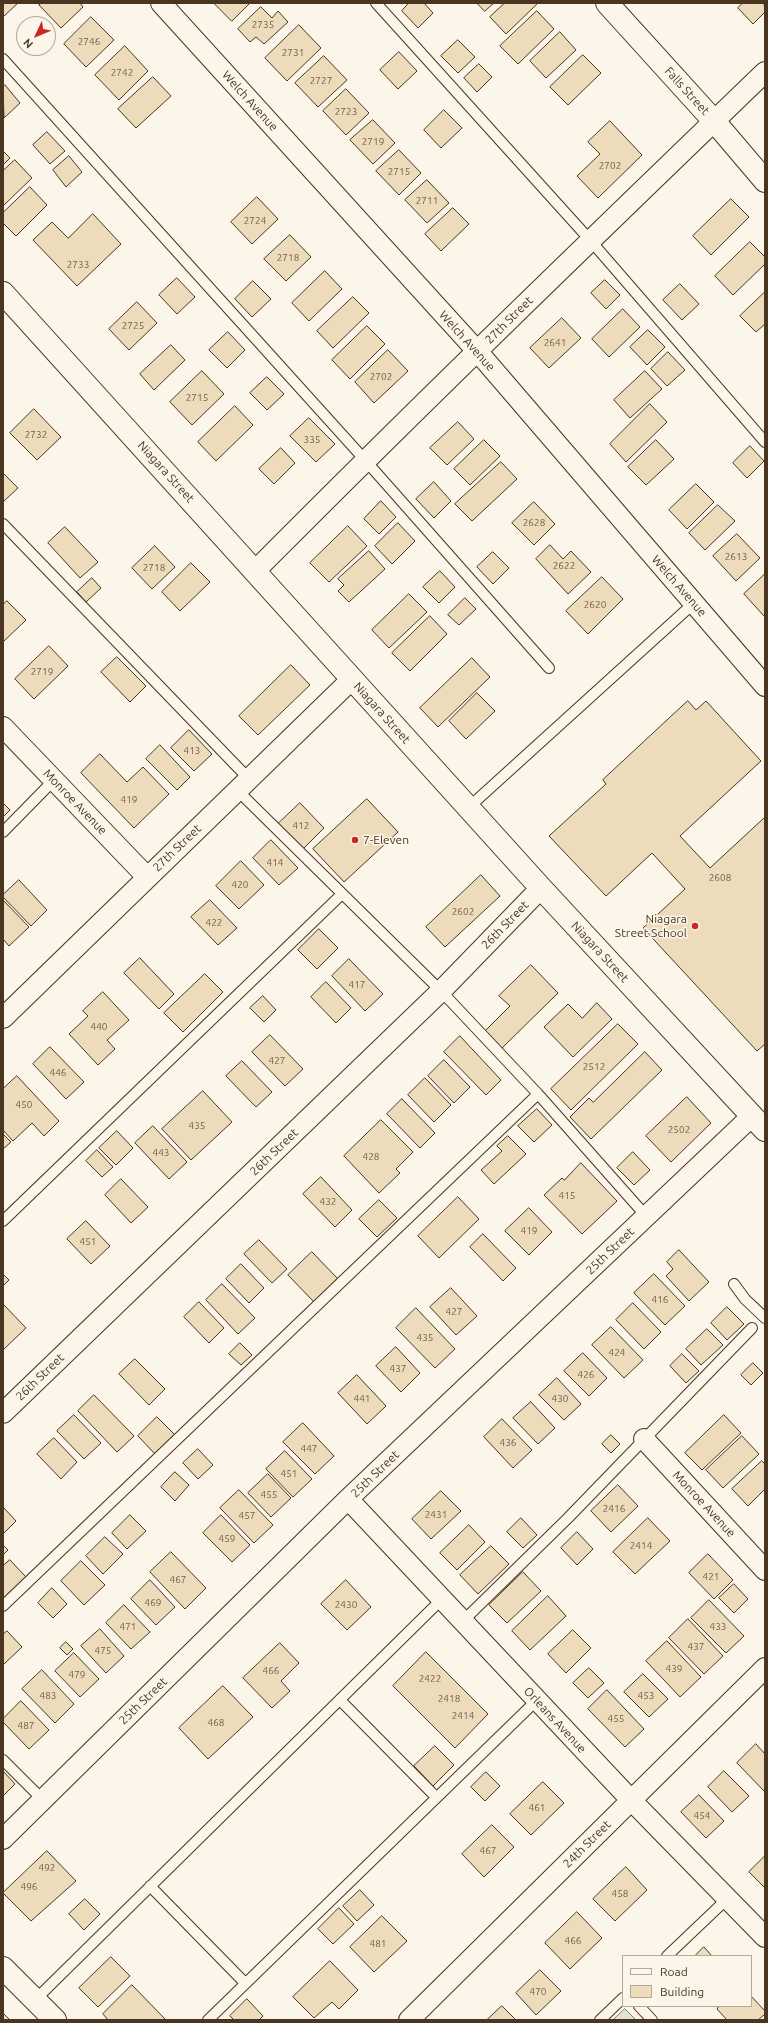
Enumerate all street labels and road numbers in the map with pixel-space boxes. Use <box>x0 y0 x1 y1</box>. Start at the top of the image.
street label: Falls Street <box>662 64 712 118</box>
street label: Welch Avenue <box>219 68 281 134</box>
street label: 27th Street <box>482 293 536 347</box>
street label: Welch Avenue <box>436 308 498 374</box>
street label: Niagara Street <box>135 438 197 506</box>
street label: Welch Avenue <box>649 552 709 620</box>
street label: Niagara Street <box>351 679 413 747</box>
street label: Monroe Avenue <box>40 766 110 838</box>
street label: 27th Street <box>150 822 204 874</box>
street label: 26th Street <box>479 898 531 952</box>
street label: Niagara Street <box>568 919 632 985</box>
street label: 26th Street <box>247 1126 301 1178</box>
street label: 25th Street <box>583 1225 637 1277</box>
street label: 26th Street <box>13 1351 67 1403</box>
street label: 25th Street <box>348 1448 402 1500</box>
street label: Monroe Avenue <box>670 1468 738 1540</box>
street label: 25th Street <box>116 1675 170 1727</box>
street label: Orleans Avenue <box>521 1684 589 1756</box>
street label: 24th Street <box>560 1817 614 1871</box>

